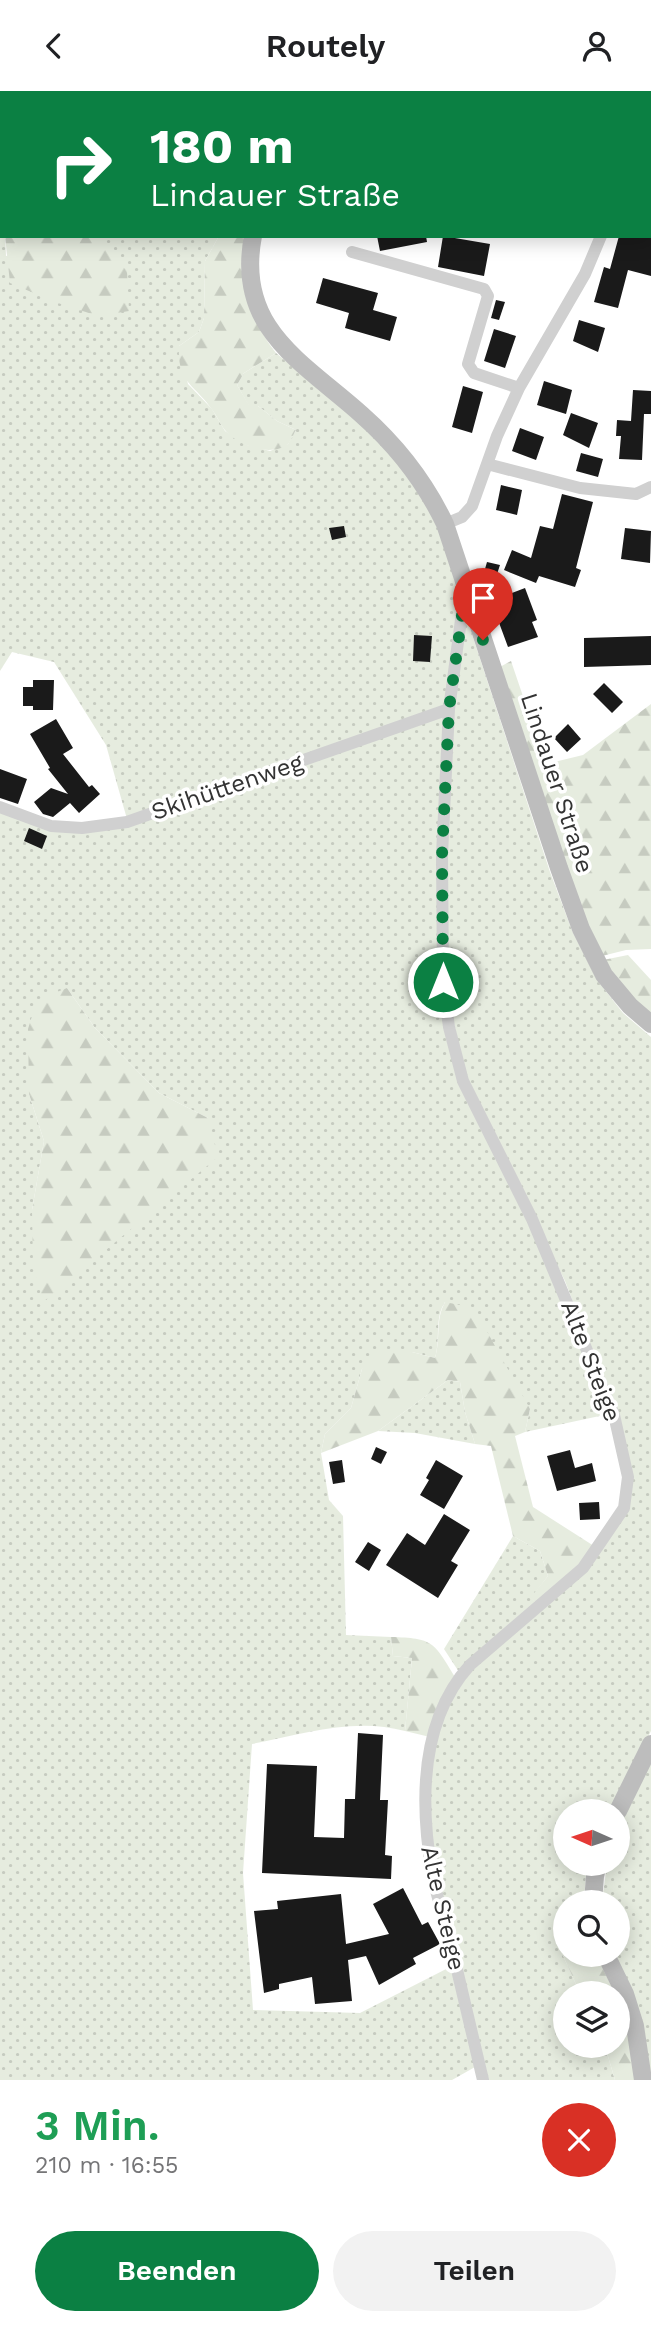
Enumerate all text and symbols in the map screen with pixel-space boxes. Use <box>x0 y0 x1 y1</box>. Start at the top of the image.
icon: back <box>35 27 73 65</box>
text: Routely <box>266 27 385 65</box>
icon: person <box>578 27 616 65</box>
text: 180 m <box>150 117 294 175</box>
icon: right <box>35 119 126 210</box>
text: Lindauer Straße <box>150 176 400 214</box>
pin <box>453 568 513 640</box>
icon: arrive <box>464 579 502 617</box>
street label: Lindauer Straße <box>515 690 599 876</box>
street label: Skihüttenweg <box>148 748 307 826</box>
position arrow <box>406 945 480 1019</box>
street label: Alte Steige <box>555 1297 627 1425</box>
north arrow <box>553 1799 630 1876</box>
map controls <box>553 1799 630 2058</box>
street label: Alte Steige <box>415 1843 471 1973</box>
button: search <box>553 1890 630 1967</box>
button: layers <box>553 1981 630 2058</box>
text: 3 Min. <box>35 2101 160 2150</box>
button: close <box>542 2103 616 2177</box>
text: 210 m · 16:55 <box>35 2152 178 2179</box>
button: Beenden <box>35 2231 319 2311</box>
button: Teilen <box>333 2231 616 2311</box>

